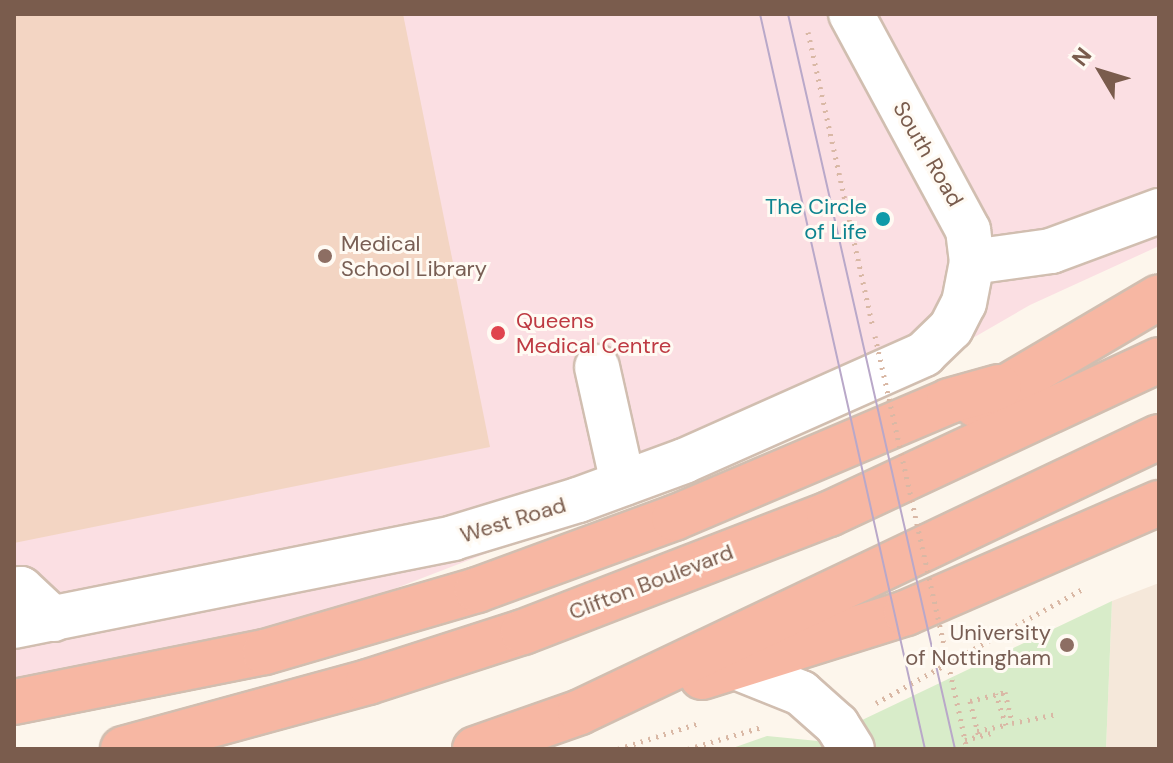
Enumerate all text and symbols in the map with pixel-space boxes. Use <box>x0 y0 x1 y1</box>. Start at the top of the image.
north arrow <box>1061 32 1141 112</box>
text: N <box>1065 42 1098 72</box>
street label: South Road <box>887 97 969 211</box>
place label: The Circle of Life <box>765 193 867 244</box>
marker: The Circle of Life <box>874 210 892 228</box>
place label: Medical School Library <box>341 230 487 282</box>
marker: Medical School Library <box>316 247 334 265</box>
place label: Queens Medical Centre <box>516 307 671 358</box>
marker: Queens Medical Centre <box>487 322 509 344</box>
street label: West Road <box>457 491 569 549</box>
street label: Clifton Boulevard <box>565 539 737 625</box>
place label: University of Nottingham <box>905 619 1051 670</box>
marker: University of Nottingham <box>1058 636 1076 654</box>

